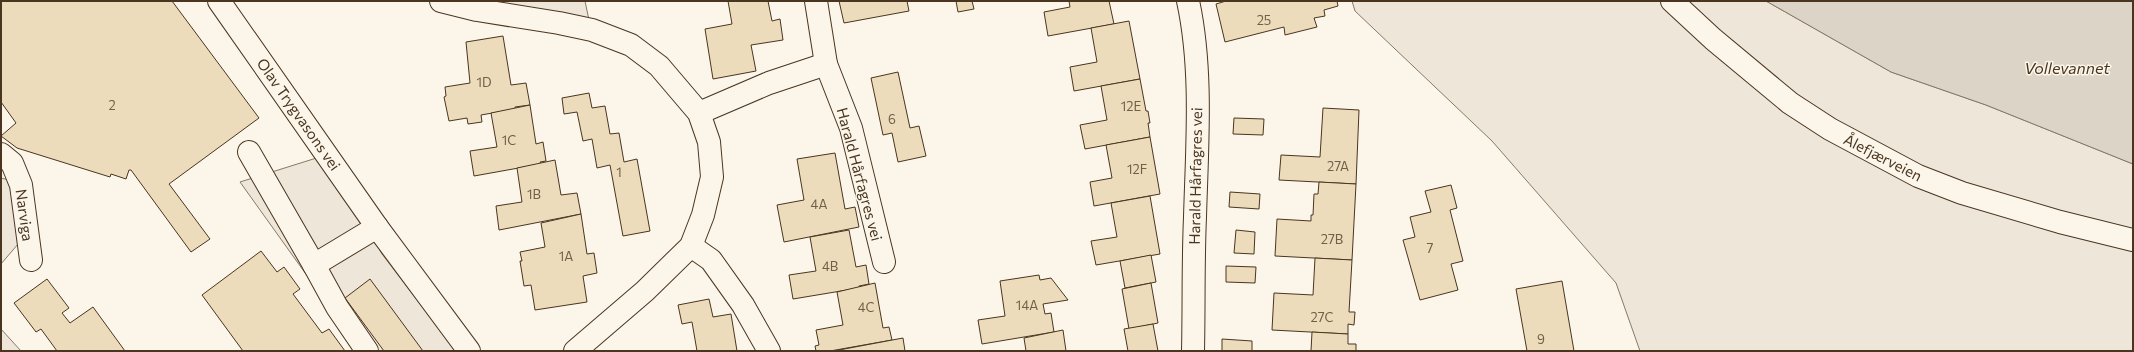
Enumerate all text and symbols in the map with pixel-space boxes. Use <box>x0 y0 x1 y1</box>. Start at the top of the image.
house number: 25 <box>1257 12 1271 28</box>
street label: Olav Trygvasons vei <box>253 54 345 174</box>
water label: Vollevannet <box>2024 58 2110 77</box>
house number: 1D <box>476 74 492 90</box>
house number: 2 <box>108 97 116 113</box>
house number: 12E <box>1121 98 1141 114</box>
street label: Harald Hårfagres vei <box>834 105 886 243</box>
street label: Harald Hårfagres vei <box>1185 107 1205 245</box>
house number: 6 <box>888 111 896 127</box>
street label: Ålefjærveien <box>1841 129 1926 184</box>
house number: 1C <box>502 132 516 148</box>
house number: 27A <box>1327 158 1349 174</box>
house number: 12F <box>1127 161 1147 177</box>
house number: 1 <box>616 164 622 180</box>
house number: 1B <box>527 186 541 202</box>
street label: Narviga <box>12 188 38 242</box>
house number: 4A <box>811 196 827 212</box>
house number: 27B <box>1321 231 1343 247</box>
house number: 7 <box>1427 240 1434 256</box>
house number: 1A <box>559 248 573 264</box>
house number: 4B <box>822 258 838 274</box>
house number: 14A <box>1016 297 1038 313</box>
house number: 4C <box>858 299 874 315</box>
house number: 27C <box>1311 309 1334 325</box>
house number: 9 <box>1537 331 1545 347</box>

